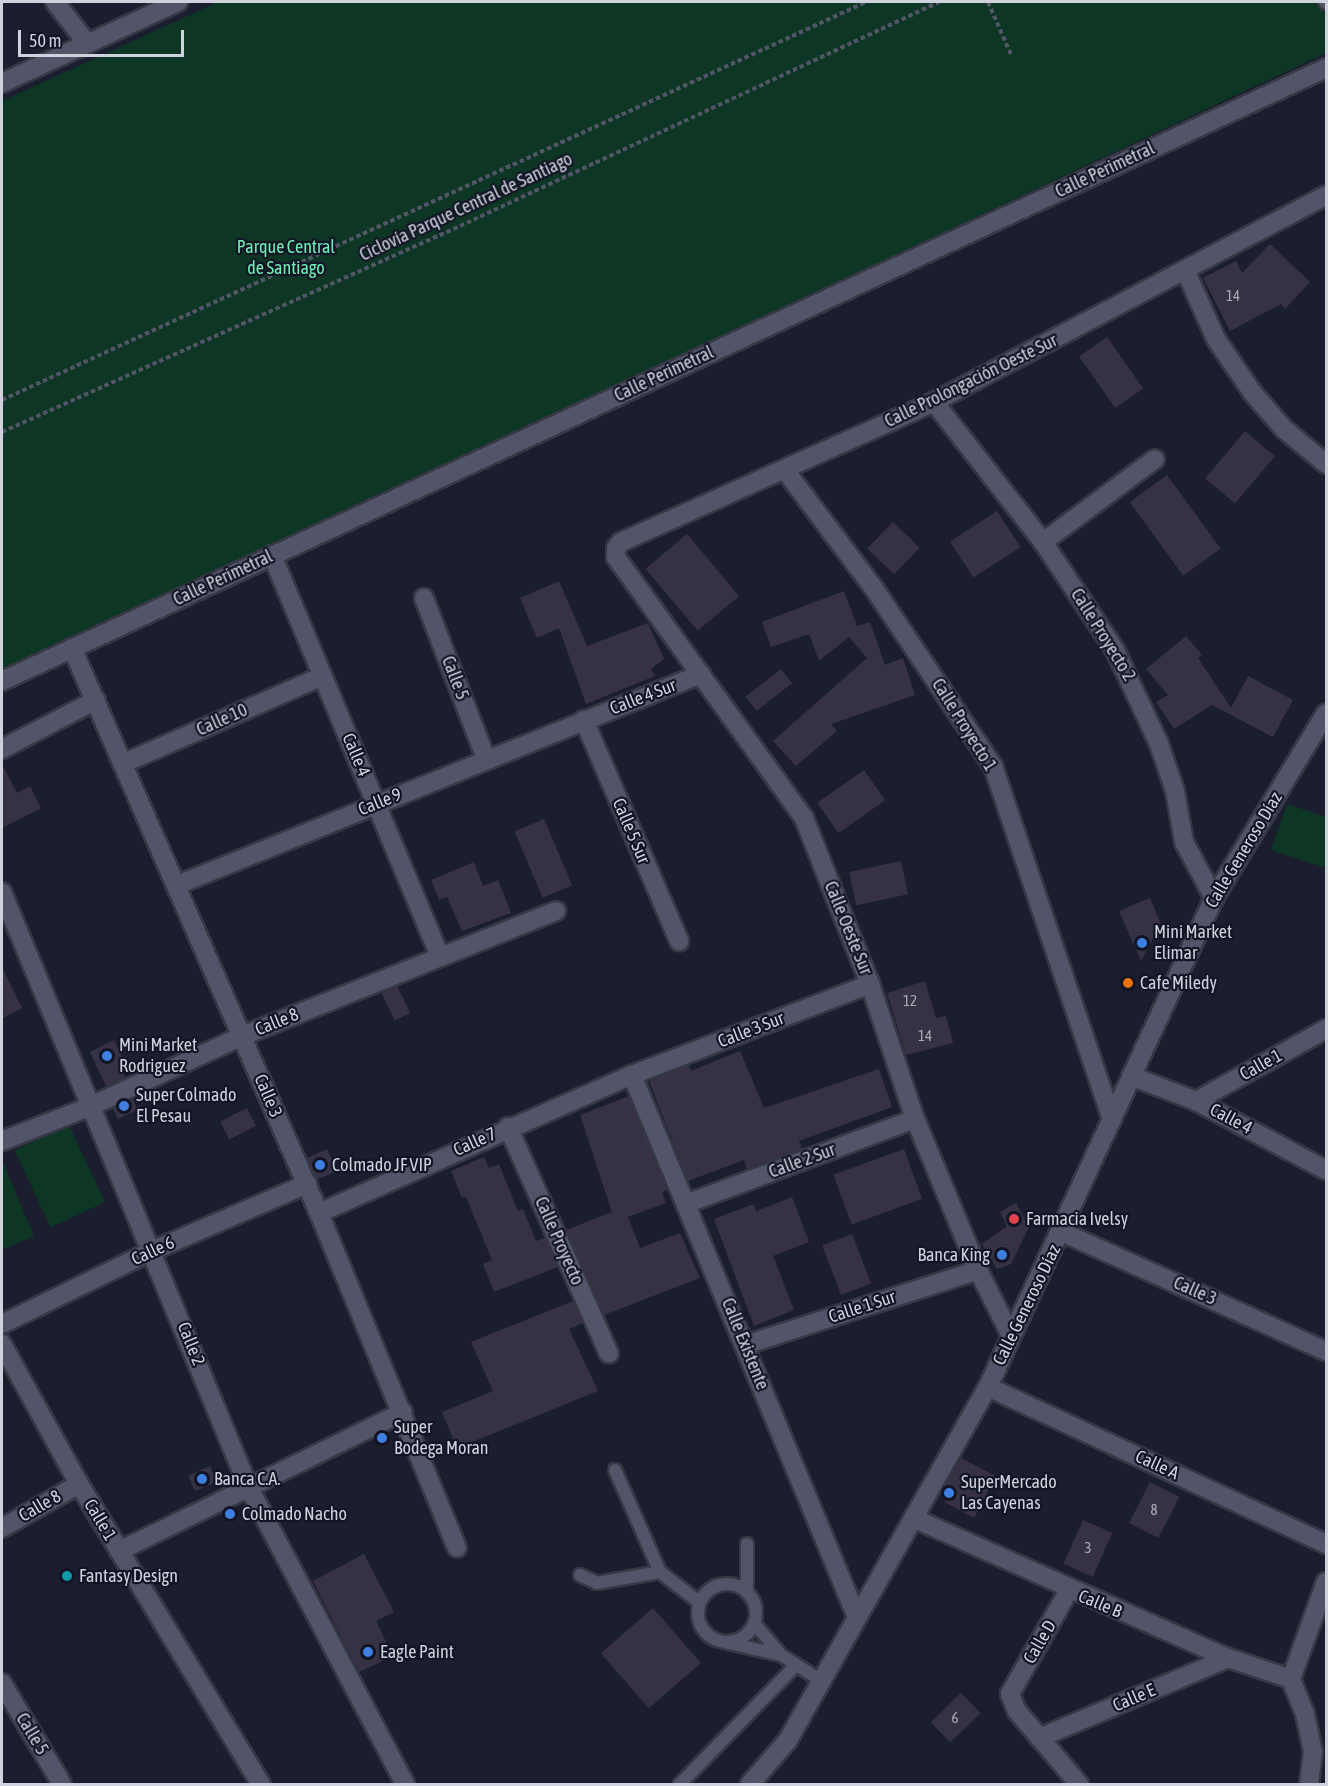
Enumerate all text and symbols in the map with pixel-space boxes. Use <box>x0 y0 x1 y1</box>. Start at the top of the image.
scale bar <box>21 18 188 56</box>
text: 50 m <box>29 30 61 51</box>
street label: Calle Perimetral <box>1052 138 1158 202</box>
street label: Ciclovía Parque Central de Santiago <box>356 148 576 266</box>
park label: Parque Central de Santiago <box>237 237 335 280</box>
house number: 14 <box>1226 287 1240 305</box>
street label: Calle Prolongación Oeste Sur <box>881 330 1061 432</box>
street label: Calle Perimetral <box>611 342 717 406</box>
street label: Calle Perimetral <box>170 546 276 610</box>
street label: Calle Proyecto 2 <box>1066 585 1140 685</box>
street label: Calle 5 <box>437 653 473 703</box>
street label: Calle 4 Sur <box>607 675 679 719</box>
street label: Calle Proyecto 1 <box>927 675 1001 775</box>
street label: Calle 10 <box>193 699 251 741</box>
street label: Calle 4 <box>337 730 375 780</box>
street label: Calle 9 <box>355 784 405 820</box>
street label: Calle Generoso Díaz <box>1201 788 1287 912</box>
street label: Calle 5 Sur <box>608 795 654 867</box>
street label: Calle Oeste Sur <box>819 878 877 978</box>
place label: Mini Market Elimar <box>1154 922 1232 964</box>
marker: Mini Market Elimar <box>1135 936 1149 950</box>
place label: Cafe Miledy <box>1140 972 1217 994</box>
marker: Cafe Miledy <box>1121 976 1135 990</box>
house number: 12 <box>903 992 917 1010</box>
street label: Calle 8 <box>252 1004 302 1040</box>
street label: Calle 3 Sur <box>715 1008 787 1052</box>
house number: 14 <box>918 1027 932 1045</box>
place label: Mini Market Rodriguez <box>119 1035 197 1078</box>
street label: Calle 1 <box>1236 1045 1286 1085</box>
marker: Mini Market Rodriguez <box>100 1049 114 1063</box>
street label: Calle 3 <box>249 1071 287 1121</box>
place label: Super Colmado El Pesau <box>136 1085 236 1128</box>
marker: Super Colmado El Pesau <box>117 1099 131 1113</box>
street label: Calle 4 <box>1206 1099 1256 1139</box>
street label: Calle 7 <box>450 1123 500 1161</box>
street label: Calle 2 Sur <box>766 1139 838 1183</box>
place label: Colmado JF VIP <box>332 1154 432 1176</box>
marker: Colmado JF VIP <box>313 1158 327 1172</box>
street label: Calle Proyecto <box>530 1194 588 1288</box>
place label: Farmacia Ivelsy <box>1026 1208 1128 1230</box>
marker: Farmacia Ivelsy <box>1007 1212 1021 1226</box>
street label: Calle 6 <box>128 1232 178 1270</box>
street label: Calle Generoso Díaz <box>989 1241 1065 1369</box>
place label: Banca King <box>917 1244 990 1266</box>
marker: Banca King <box>995 1248 1009 1262</box>
street label: Calle 3 <box>1170 1272 1220 1310</box>
street label: Calle 1 Sur <box>826 1286 898 1328</box>
street label: Calle Existente <box>717 1295 773 1393</box>
street label: Calle 2 <box>173 1319 209 1369</box>
place label: Super Bodega Moran <box>394 1417 488 1460</box>
marker: Super Bodega Moran <box>375 1431 389 1445</box>
street label: Calle A <box>1132 1446 1182 1484</box>
place label: Banca C.A. <box>214 1468 280 1490</box>
marker: Banca C.A. <box>195 1472 209 1486</box>
place label: SuperMercado Las Cayenas <box>961 1472 1057 1514</box>
street label: Calle 8 <box>15 1485 65 1527</box>
marker: SuperMercado Las Cayenas <box>942 1486 956 1500</box>
street label: Calle 1 <box>79 1495 121 1545</box>
house number: 8 <box>1150 1501 1158 1519</box>
place label: Colmado Nacho <box>242 1503 347 1525</box>
marker: Colmado Nacho <box>223 1507 237 1521</box>
house number: 3 <box>1084 1539 1092 1557</box>
place label: Fantasy Design <box>79 1565 178 1587</box>
marker: Fantasy Design <box>60 1569 74 1583</box>
street label: Calle B <box>1075 1585 1125 1623</box>
street label: Calle D <box>1019 1616 1061 1668</box>
place label: Eagle Paint <box>380 1641 454 1663</box>
marker: Eagle Paint <box>361 1645 375 1659</box>
street label: Calle E <box>1109 1679 1159 1717</box>
street label: Calle 5 <box>11 1709 53 1759</box>
house number: 6 <box>951 1709 959 1727</box>

